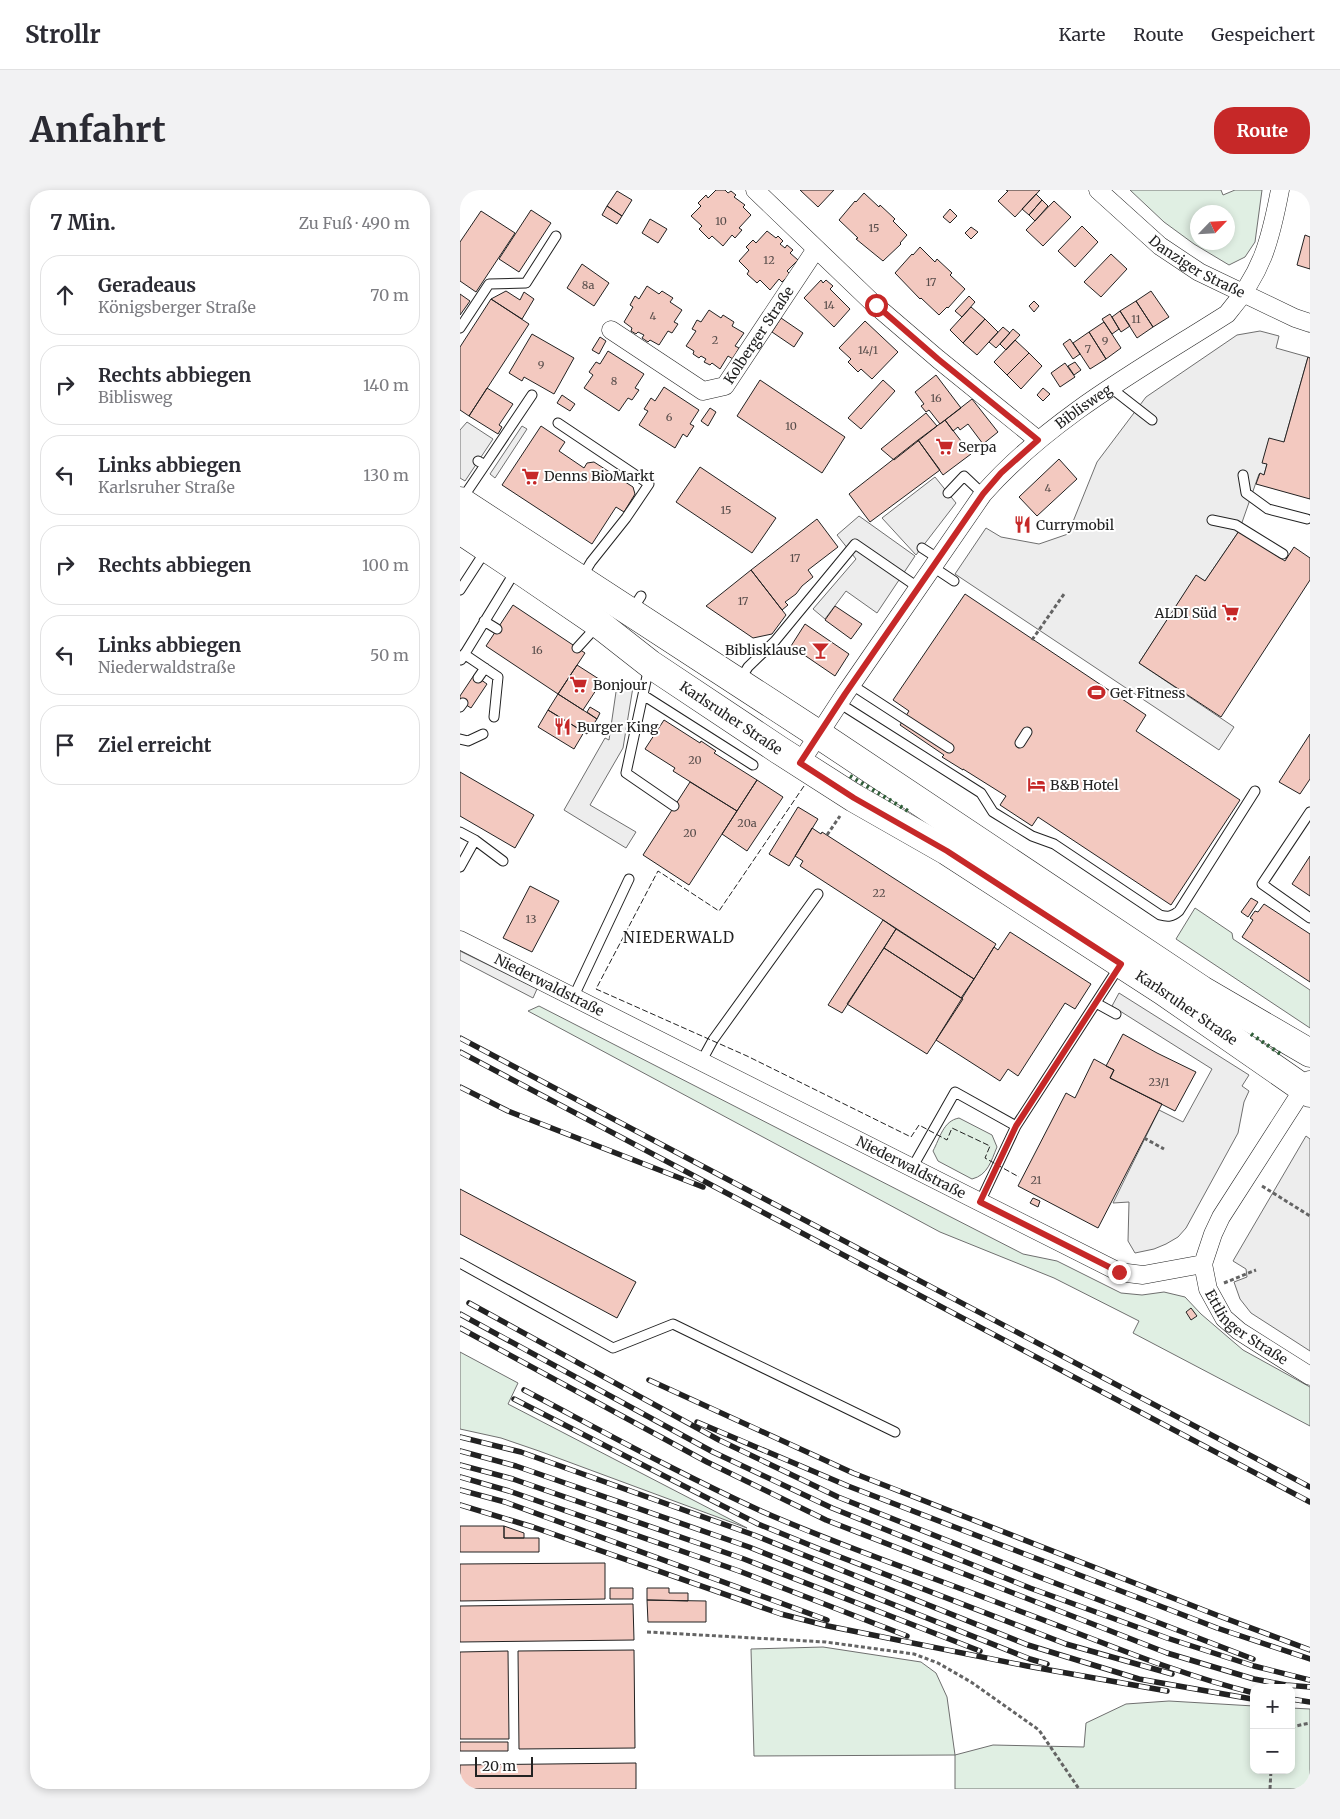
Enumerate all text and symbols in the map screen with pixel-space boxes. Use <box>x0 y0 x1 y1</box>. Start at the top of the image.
text: Strollr <box>25 19 101 50</box>
text: Karte <box>1059 23 1105 46</box>
text: Route <box>1133 23 1183 46</box>
text: Gespeichert <box>1211 23 1315 46</box>
button: Route <box>1214 107 1310 154</box>
text: Anfahrt <box>30 108 166 152</box>
north arrow <box>1190 205 1235 250</box>
text: 7 Min. <box>50 209 116 236</box>
text: Zu Fuß · 490 m <box>299 213 410 233</box>
house number: 10 <box>715 214 727 228</box>
house number: 15 <box>868 221 880 235</box>
street label: Danziger Straße <box>1145 231 1248 302</box>
house number: 12 <box>763 253 775 267</box>
text: Geradeaus <box>98 273 196 297</box>
house number: 17 <box>926 275 936 289</box>
house number: 8a <box>582 278 594 292</box>
icon: ahead <box>51 281 79 309</box>
street label: Kolberger Straße <box>720 283 798 387</box>
text: 70 m <box>370 285 409 305</box>
route start <box>865 294 888 317</box>
text: Königsberger Straße <box>98 297 256 317</box>
house number: 14 <box>823 298 835 312</box>
house number: 4 <box>650 309 657 323</box>
house number: 11 <box>1131 312 1141 326</box>
house number: 2 <box>712 333 718 347</box>
house number: 9 <box>1102 334 1109 348</box>
house number: 7 <box>1085 342 1091 356</box>
house number: 14/1 <box>858 343 878 357</box>
house number: 9 <box>538 358 545 372</box>
text: Rechts abbiegen <box>98 363 251 387</box>
icon: right <box>51 371 79 399</box>
house number: 8 <box>611 374 618 388</box>
text: 140 m <box>363 375 409 395</box>
street label: Biblisweg <box>1052 380 1116 433</box>
text: Biblisweg <box>98 387 173 407</box>
house number: 16 <box>930 391 942 405</box>
house number: 6 <box>666 410 673 424</box>
house number: 10 <box>785 419 797 433</box>
supermarket icon: Serpa <box>934 437 954 457</box>
place label: Serpa <box>958 438 997 456</box>
text: Links abbiegen <box>98 453 241 477</box>
icon: left <box>51 461 79 489</box>
text: 130 m <box>363 465 409 485</box>
supermarket icon: Denns BioMarkt <box>520 466 540 486</box>
place label: Denns BioMarkt <box>544 467 655 485</box>
text: Karlsruher Straße <box>98 477 235 497</box>
house number: 4 <box>1045 481 1052 495</box>
house number: 15 <box>720 503 732 517</box>
restaurant icon: Currymobil <box>1012 515 1032 535</box>
place label: Currymobil <box>1036 516 1115 534</box>
icon: right <box>51 551 79 579</box>
house number: 17 <box>790 551 800 565</box>
text: Rechts abbiegen <box>98 553 251 577</box>
text: 100 m <box>362 555 409 575</box>
house number: 17 <box>738 594 748 608</box>
supermarket icon: ALDI Süd <box>1221 603 1241 623</box>
place label: ALDI Süd <box>1154 604 1218 622</box>
text: Links abbiegen <box>98 633 241 657</box>
bar icon: Biblisklause <box>810 640 830 660</box>
icon: left <box>51 641 79 669</box>
place label: Biblisklause <box>725 641 806 659</box>
house number: 16 <box>531 643 543 657</box>
text: 50 m <box>370 645 409 665</box>
text: Niederwaldstraße <box>98 657 235 677</box>
supermarket icon: Bonjour <box>569 675 589 695</box>
place label: Bonjour <box>593 676 647 694</box>
street label: Karlsruher Straße <box>676 677 786 759</box>
sports icon: Get Fitness <box>1086 683 1106 703</box>
place label: Get Fitness <box>1110 684 1185 702</box>
restaurant icon: Burger King <box>553 717 573 737</box>
place label: Burger King <box>577 718 659 736</box>
icon: arrive <box>51 731 79 759</box>
text: Ziel erreicht <box>98 733 211 757</box>
house number: 20 <box>688 753 702 767</box>
hotel icon: B&B Hotel <box>1026 775 1046 795</box>
place label: B&B Hotel <box>1050 776 1119 794</box>
house number: 20a <box>737 816 757 830</box>
house number: 20 <box>683 826 697 840</box>
house number: 22 <box>873 886 885 900</box>
house number: 13 <box>526 912 536 926</box>
district label: NIEDERWALD <box>623 928 735 947</box>
street label: Niederwaldstraße <box>492 950 607 1020</box>
street label: Karlsruher Straße <box>1132 967 1241 1049</box>
house number: 23/1 <box>1149 1075 1169 1089</box>
street label: Niederwaldstraße <box>853 1132 969 1202</box>
house number: 21 <box>1030 1173 1042 1187</box>
route end <box>1108 1261 1131 1284</box>
street label: Ettlinger Straße <box>1201 1286 1291 1369</box>
map controls <box>1250 1684 1295 1774</box>
button: + <box>1250 1684 1295 1729</box>
button: − <box>1250 1729 1295 1774</box>
scale bar <box>475 1754 532 1777</box>
text: 20 m <box>482 1757 516 1775</box>

